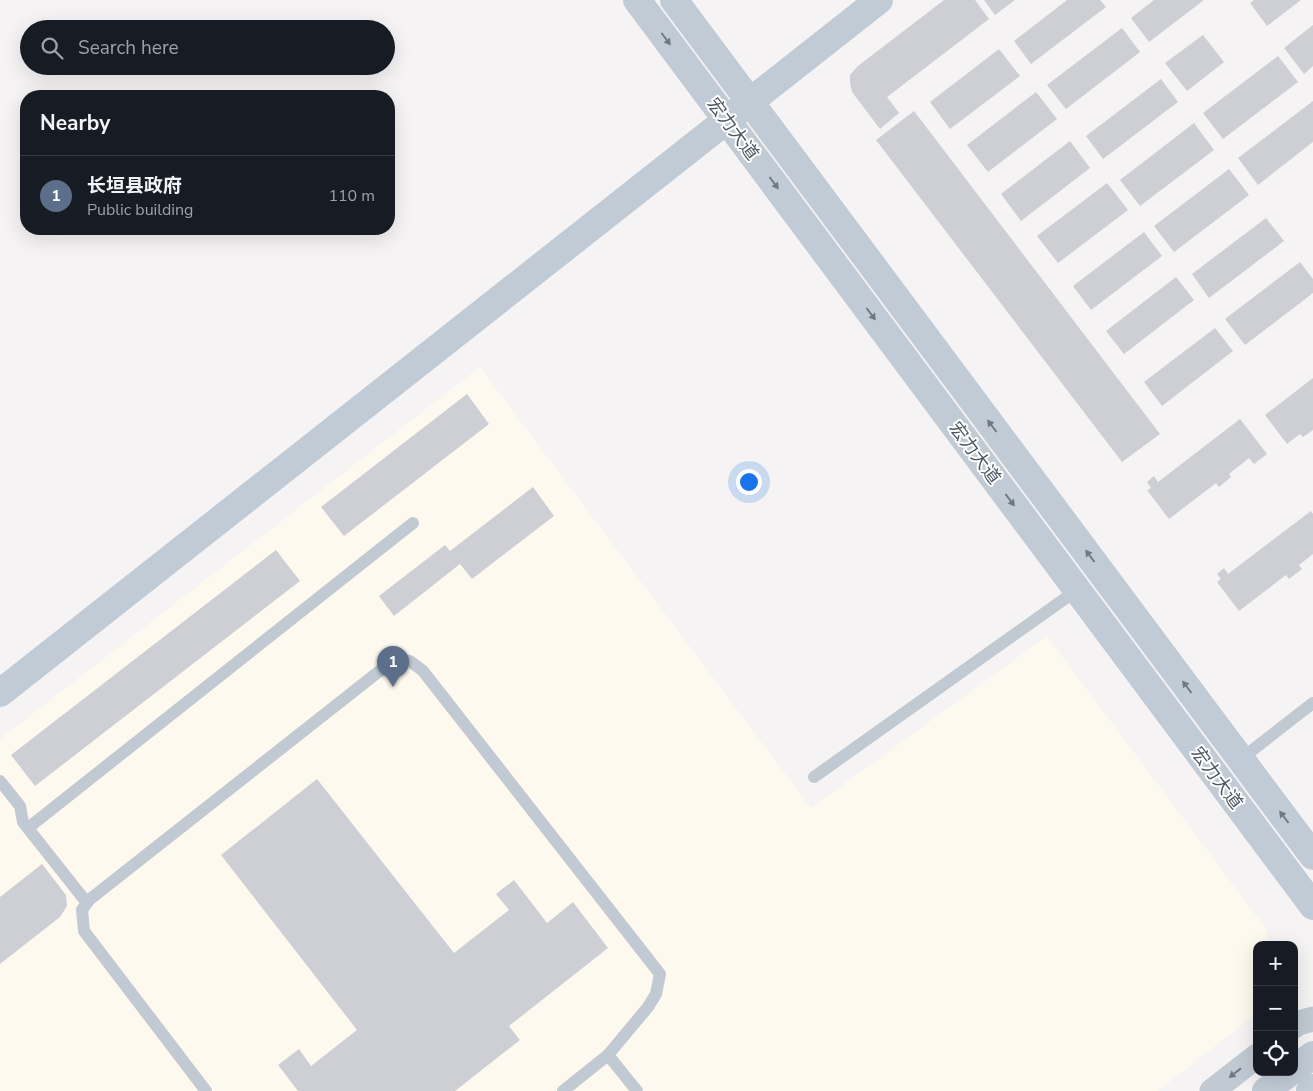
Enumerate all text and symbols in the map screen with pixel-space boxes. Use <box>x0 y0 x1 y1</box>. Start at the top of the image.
search box <box>20 20 395 75</box>
one-way arrow <box>661 32 671 46</box>
icon: search <box>38 34 66 62</box>
text: Search here <box>78 35 179 61</box>
street label: 宏力大道 <box>702 93 764 165</box>
text: Nearby <box>40 109 110 137</box>
text: 长垣县政府 <box>87 173 182 199</box>
one-way arrow <box>768 176 779 189</box>
text: 1 <box>51 185 61 207</box>
text: 110 m <box>328 185 375 207</box>
text: Public building <box>87 199 193 221</box>
one-way arrow <box>866 307 876 321</box>
street label: 宏力大道 <box>944 417 1006 489</box>
one-way arrow <box>987 420 998 433</box>
your location <box>736 469 762 495</box>
one-way arrow <box>1005 493 1015 507</box>
one-way arrow <box>1084 550 1095 563</box>
pin: 1 <box>377 646 409 687</box>
one-way arrow <box>1182 680 1192 693</box>
street label: 宏力大道 <box>1186 742 1248 814</box>
one-way arrow <box>1279 810 1289 824</box>
map controls <box>1253 941 1298 1076</box>
button: + <box>1253 941 1298 986</box>
button: − <box>1253 986 1298 1031</box>
button: locate <box>1253 1031 1298 1076</box>
one-way arrow <box>1228 1068 1241 1079</box>

